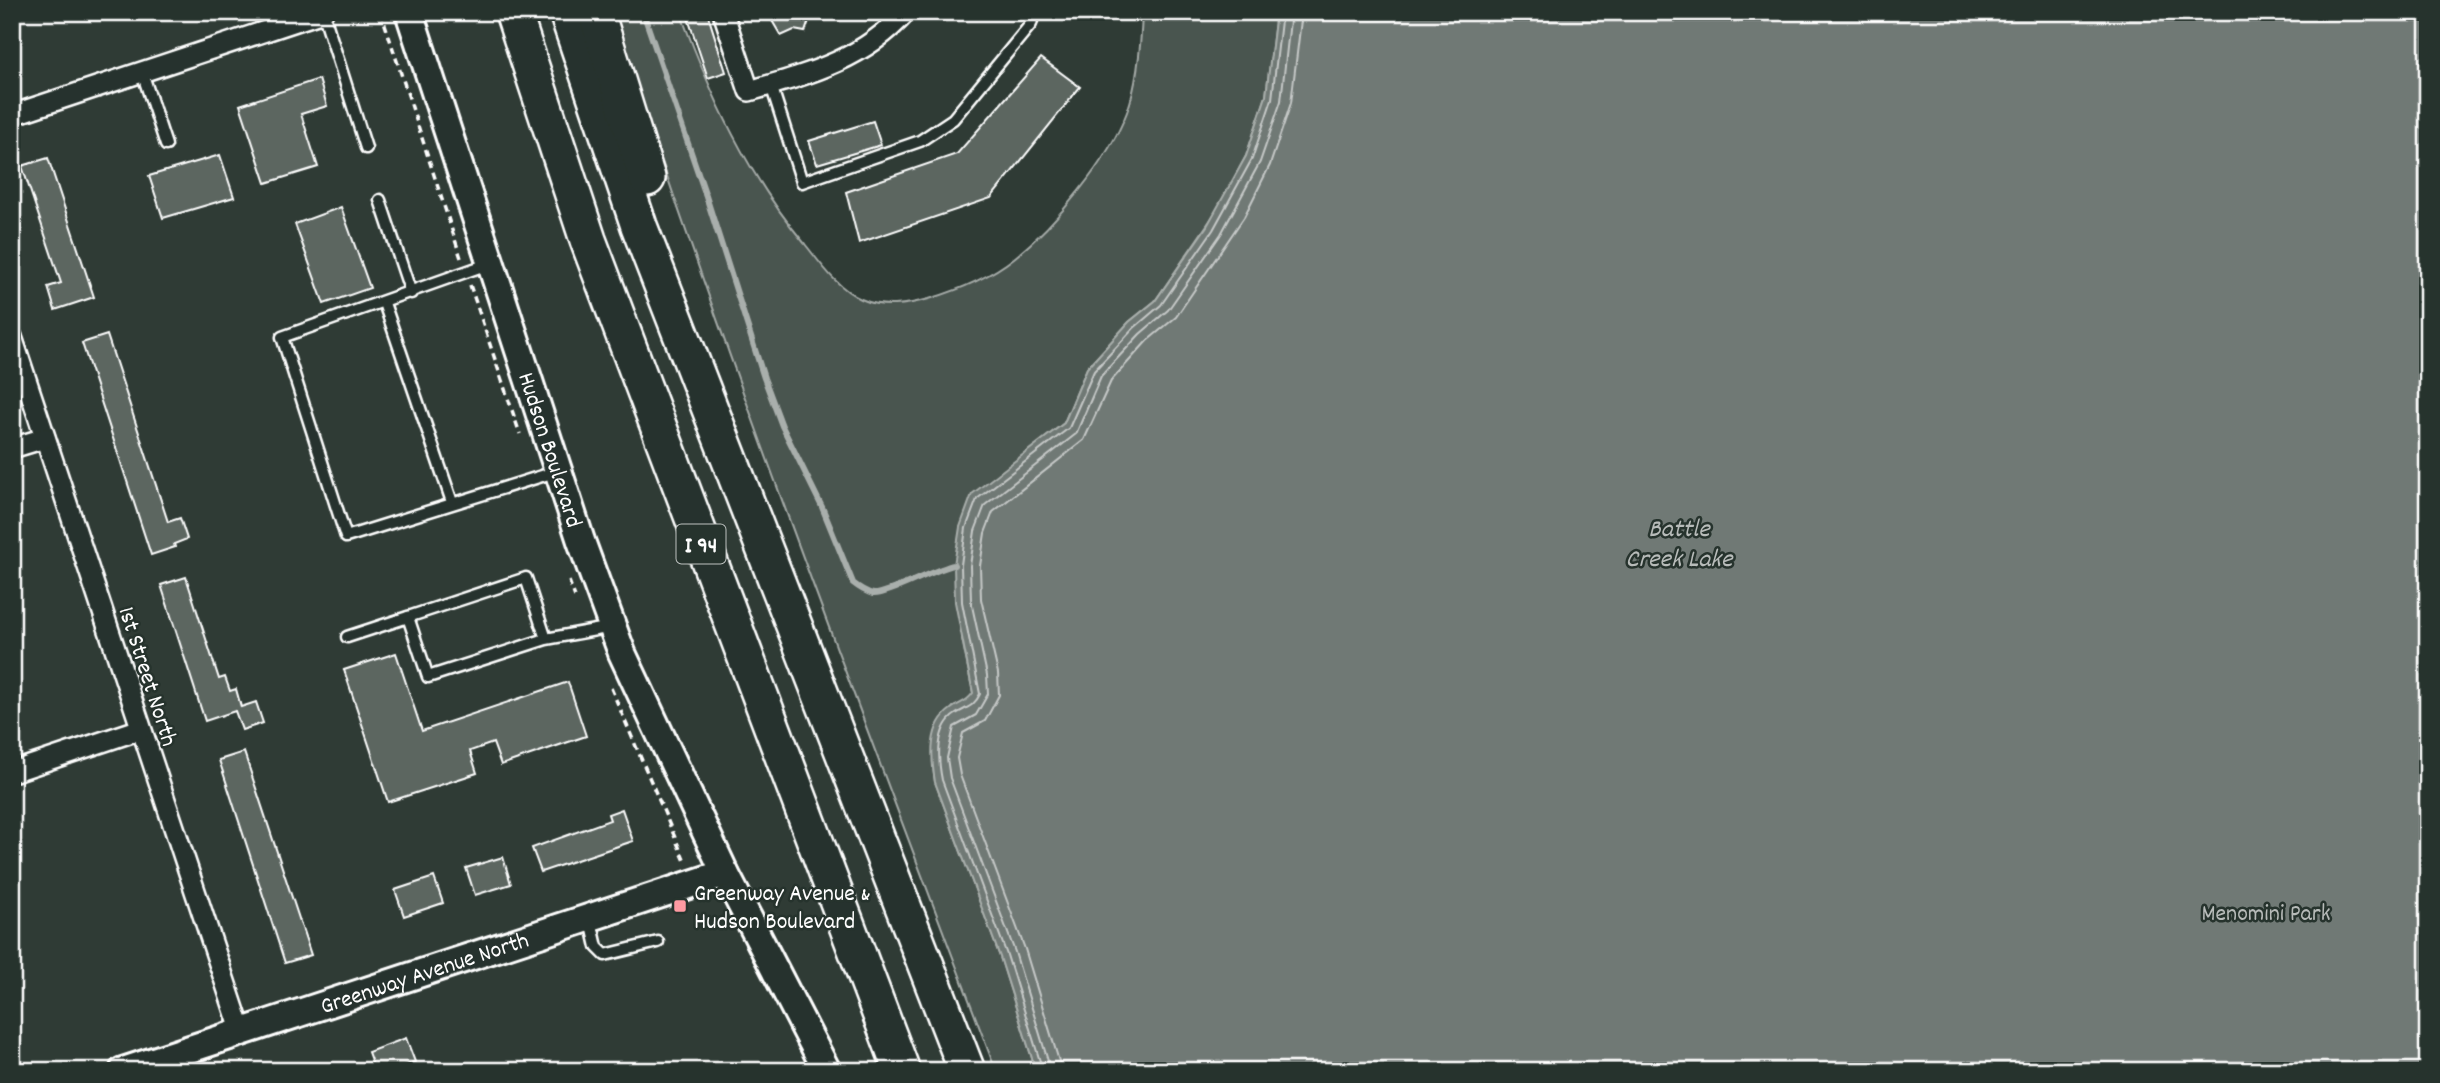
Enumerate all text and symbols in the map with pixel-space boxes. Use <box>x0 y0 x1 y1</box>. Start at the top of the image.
street label: Hudson Boulevard <box>507 368 590 532</box>
water label: Battle Creek Lake <box>1626 512 1734 579</box>
road number: I 94 <box>676 524 726 564</box>
street label: 1st Street North <box>108 603 185 751</box>
place label: Greenway Avenue & Hudson Boulevard <box>694 878 871 940</box>
marker: Greenway Avenue & Hudson Boulevard <box>672 898 688 914</box>
park label: Menomini Park <box>2201 898 2331 932</box>
street label: Greenway Avenue North <box>316 925 534 1025</box>

